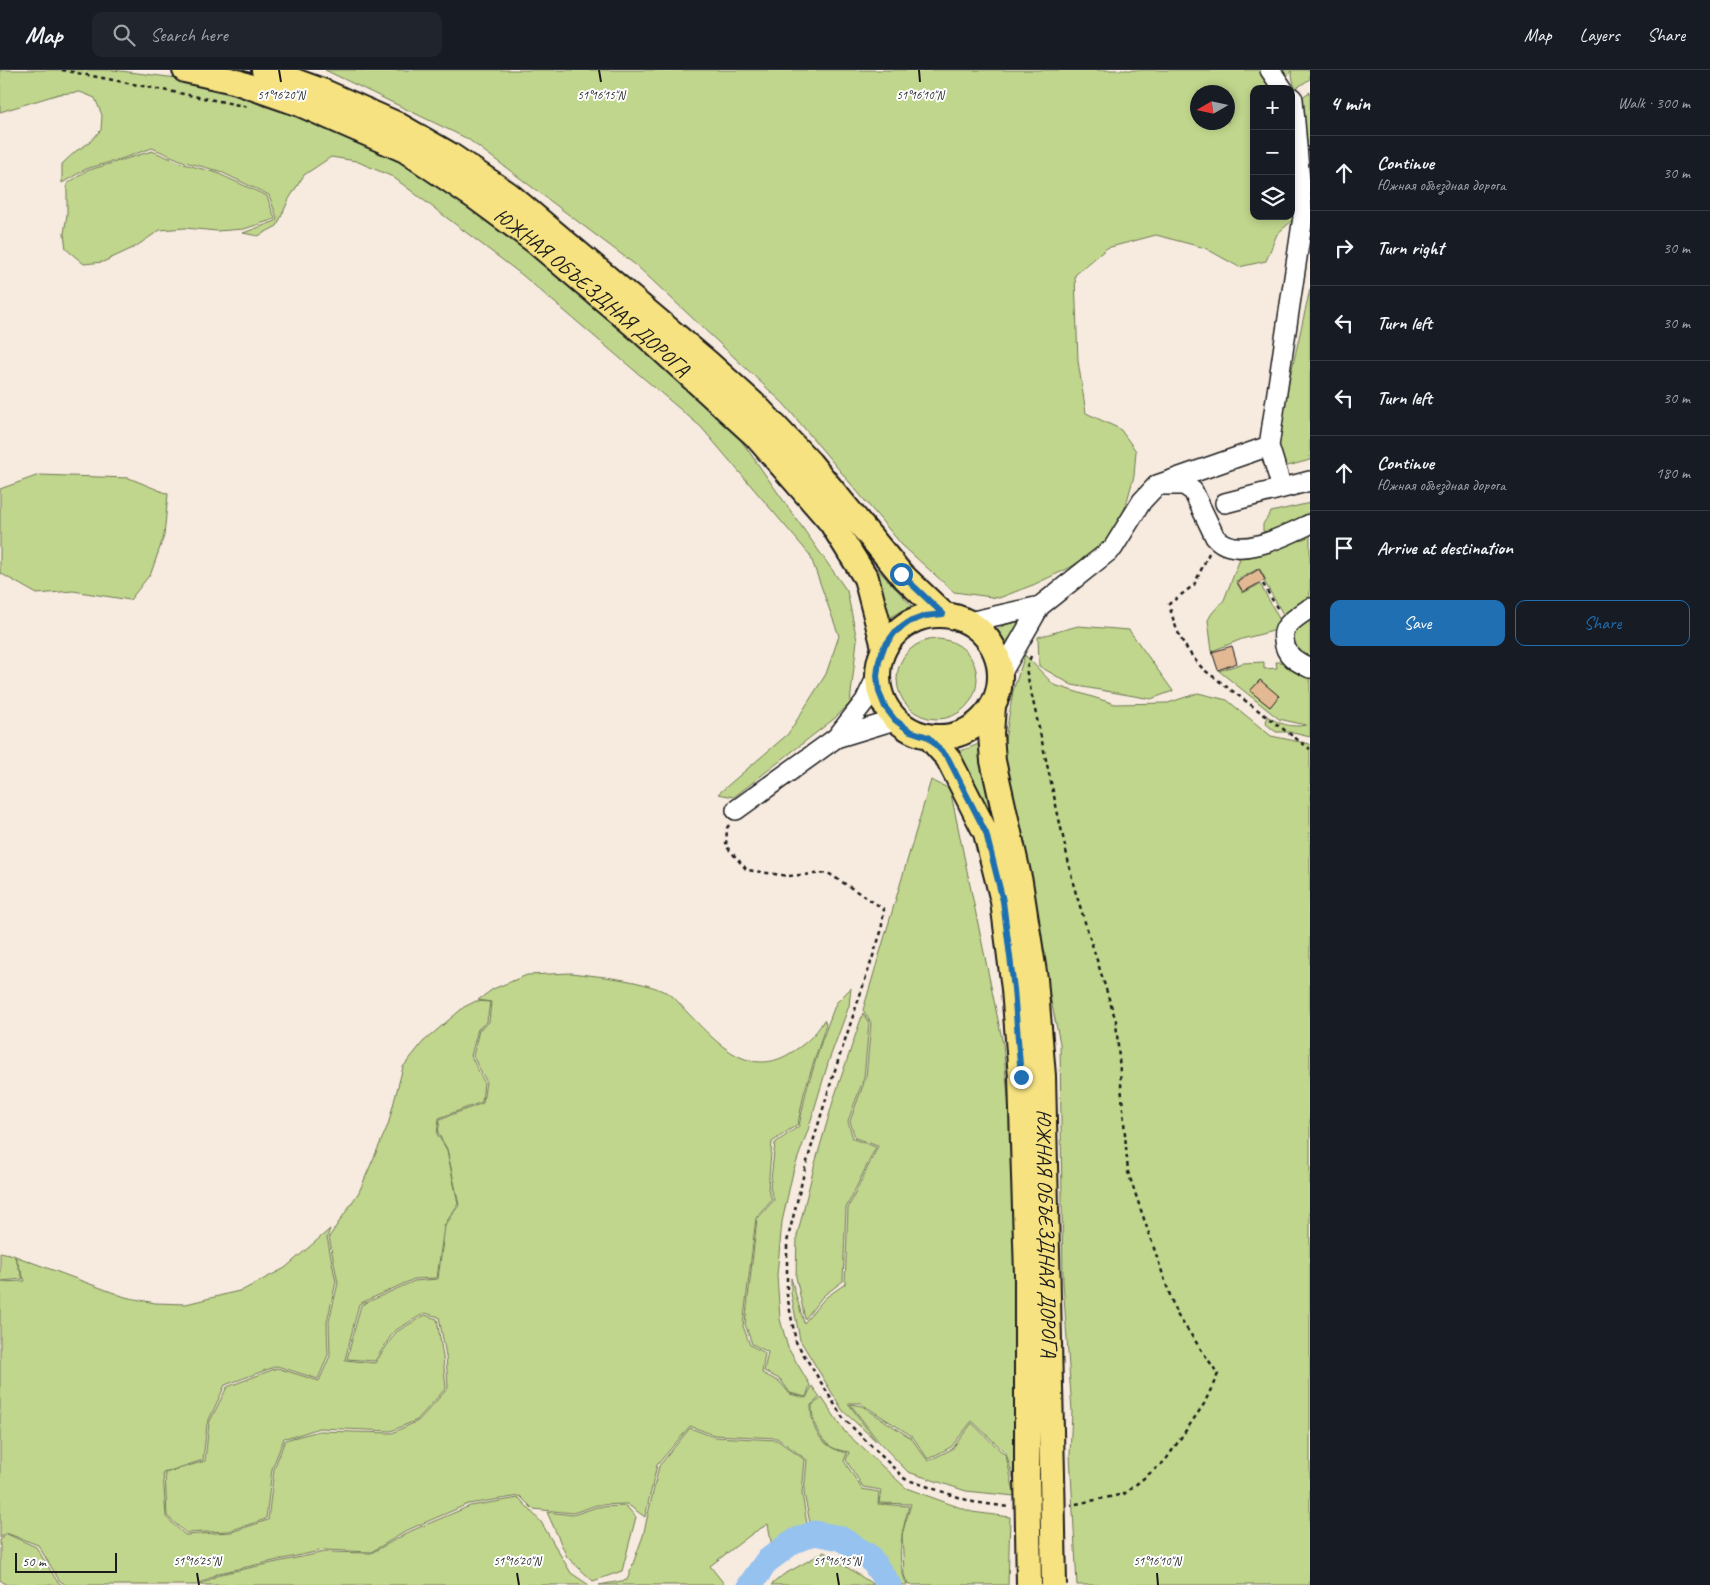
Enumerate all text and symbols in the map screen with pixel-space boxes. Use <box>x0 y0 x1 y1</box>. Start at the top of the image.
search box <box>92 12 442 57</box>
text: Map <box>25 20 62 50</box>
icon: search <box>110 21 138 49</box>
text: Search here <box>150 23 228 47</box>
text: Map <box>1524 24 1552 46</box>
text: Layers <box>1580 24 1619 46</box>
text: Share <box>1647 24 1685 46</box>
north arrow <box>1190 85 1235 130</box>
map controls <box>1250 85 1295 220</box>
button: + <box>1250 85 1295 130</box>
text: 51°16'20"N <box>257 87 306 103</box>
text: 51°16'15"N <box>577 87 626 103</box>
text: 51°16'10"N <box>896 87 945 103</box>
text: 4 min <box>1330 90 1370 116</box>
text: Walk · 300 m <box>1618 93 1690 113</box>
button: − <box>1250 130 1295 175</box>
text: Continue <box>1377 151 1434 175</box>
icon: ahead <box>1330 159 1358 187</box>
text: 30 m <box>1663 163 1690 183</box>
button: layers <box>1250 175 1295 220</box>
text: Южная объездная дорога <box>1377 175 1506 195</box>
street label: ЮЖНАЯ ОБЪЕЗДНАЯ ДОРОГА <box>489 202 696 382</box>
icon: right <box>1330 234 1358 262</box>
text: Turn right <box>1377 236 1444 260</box>
text: 30 m <box>1663 238 1690 258</box>
icon: left <box>1330 309 1358 337</box>
text: Turn left <box>1377 311 1432 335</box>
text: 30 m <box>1663 313 1690 333</box>
icon: left <box>1330 384 1358 412</box>
text: Turn left <box>1377 386 1432 410</box>
text: 30 m <box>1663 388 1690 408</box>
text: Continue <box>1377 451 1434 475</box>
icon: ahead <box>1330 459 1358 487</box>
text: 180 m <box>1656 463 1690 483</box>
text: Южная объездная дорога <box>1377 475 1506 495</box>
icon: arrive <box>1330 534 1358 562</box>
text: Arrive at destination <box>1377 536 1513 560</box>
route start <box>890 563 913 586</box>
button: Save <box>1330 600 1505 646</box>
button: Share <box>1515 600 1690 646</box>
route end <box>1010 1066 1033 1089</box>
street label: ЮЖНАЯ ОБЪЕЗДНАЯ ДОРОГА <box>1031 1109 1062 1358</box>
scale bar <box>15 1550 118 1573</box>
text: 50 m <box>22 1553 46 1570</box>
text: 51°16'25"N <box>173 1553 222 1569</box>
text: 51°16'20"N <box>493 1553 542 1569</box>
text: 51°16'15"N <box>813 1553 862 1569</box>
text: 51°16'10"N <box>1133 1553 1182 1569</box>

